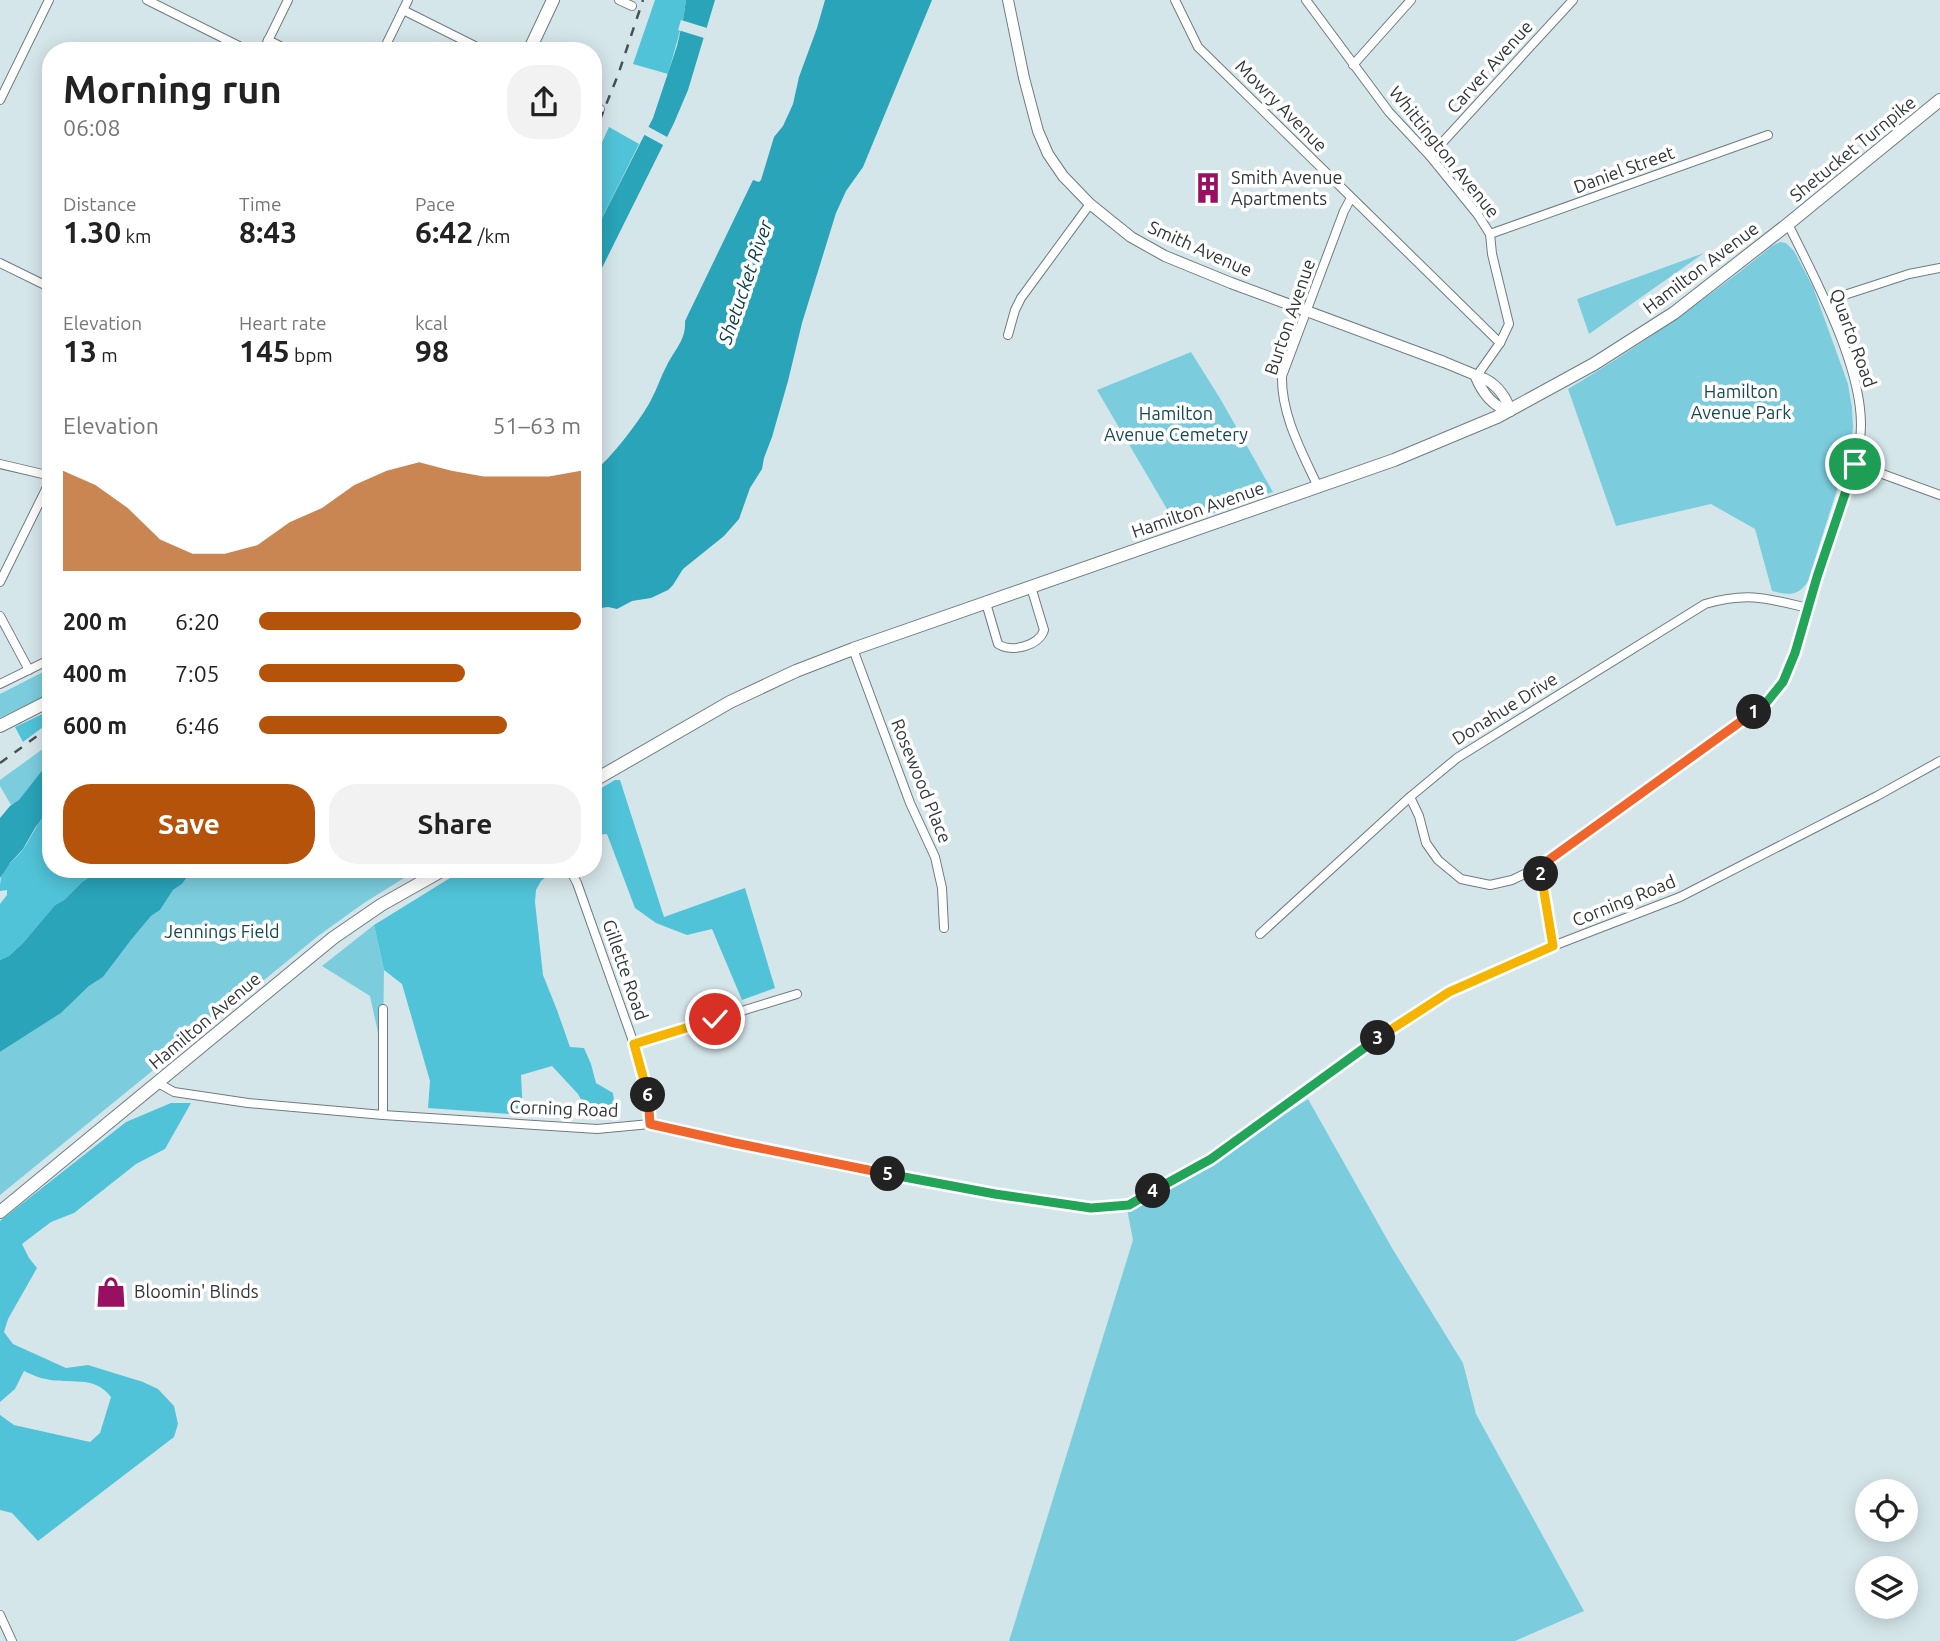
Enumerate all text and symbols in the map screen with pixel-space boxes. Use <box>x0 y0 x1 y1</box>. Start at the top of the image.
street label: Carver Avenue <box>1442 16 1536 117</box>
street label: Mowry Avenue <box>1232 56 1331 155</box>
button: share <box>507 65 581 139</box>
text: Morning run <box>63 68 282 110</box>
street label: Whittington Avenue <box>1386 82 1504 221</box>
street label: Shetucket Turnpike <box>1786 91 1919 205</box>
text: 06:08 <box>63 115 121 140</box>
street label: Daniel Street <box>1571 142 1677 197</box>
place label: Smith Avenue Apartments <box>1231 167 1342 208</box>
building icon: Smith Avenue Apartments <box>1191 171 1225 205</box>
text: Distance <box>63 193 137 215</box>
text: Time <box>239 193 281 215</box>
text: Pace <box>415 193 455 215</box>
text: 1.30 <box>63 215 121 249</box>
text: 8:43 <box>239 215 297 249</box>
text: 6:42 <box>415 215 473 249</box>
street label: Smith Avenue <box>1145 216 1255 280</box>
water label: Shetucket River <box>713 217 777 348</box>
street label: Hamilton Avenue <box>1639 217 1762 317</box>
text: km <box>121 225 151 247</box>
text: /km <box>473 225 511 247</box>
street label: Burton Avenue <box>1260 256 1318 377</box>
street label: Quarto Road <box>1826 286 1881 390</box>
text: Elevation <box>63 312 142 334</box>
text: Heart rate <box>239 312 326 334</box>
text: kcal <box>415 312 448 334</box>
text: 13 <box>63 334 97 368</box>
text: 145 <box>239 334 290 368</box>
text: 98 <box>415 334 449 368</box>
text: m <box>97 344 118 366</box>
text: bpm <box>290 344 333 366</box>
park label: Hamilton Avenue Park <box>1691 381 1791 422</box>
park label: Hamilton Avenue Cemetery <box>1104 403 1248 444</box>
text: Elevation <box>63 413 159 438</box>
text: 51–63 m <box>493 413 581 438</box>
pin <box>1825 434 1885 494</box>
icon: arrive <box>1836 445 1874 483</box>
street label: Hamilton Avenue <box>1129 477 1267 541</box>
text: 200 m <box>63 609 127 634</box>
text: 6:20 <box>175 609 220 634</box>
text: 400 m <box>63 661 127 686</box>
text: 7:05 <box>175 661 220 686</box>
street label: Donahue Drive <box>1448 668 1561 748</box>
pin: 1 <box>1736 694 1772 730</box>
text: 1 <box>1748 700 1759 722</box>
text: 600 m <box>63 713 127 738</box>
text: 6:46 <box>175 713 220 738</box>
street label: Rosewood Place <box>888 716 956 846</box>
button: Save <box>63 784 315 864</box>
button: Share <box>329 784 581 864</box>
pin: 2 <box>1524 856 1558 892</box>
text: 2 <box>1535 862 1546 884</box>
street label: Corning Road <box>1569 870 1678 930</box>
street label: Gillette Road <box>599 917 653 1023</box>
park label: Jennings Field <box>164 921 280 941</box>
street label: Hamilton Avenue <box>145 968 264 1073</box>
pin <box>685 989 745 1049</box>
icon: check <box>696 1000 734 1038</box>
pin: 3 <box>1360 1020 1396 1056</box>
text: 3 <box>1372 1026 1383 1048</box>
pin: 6 <box>630 1078 666 1112</box>
text: 6 <box>642 1083 653 1105</box>
street label: Corning Road <box>509 1096 619 1120</box>
pin: 5 <box>870 1156 906 1192</box>
text: 5 <box>882 1162 893 1184</box>
pin: 4 <box>1136 1174 1170 1208</box>
text: 4 <box>1147 1179 1158 1201</box>
shop icon: Bloomin' Blinds <box>94 1275 128 1309</box>
place label: Bloomin' Blinds <box>134 1281 259 1301</box>
map controls <box>1855 1479 1918 1619</box>
button: locate <box>1855 1479 1918 1542</box>
button: layers <box>1855 1556 1918 1619</box>

